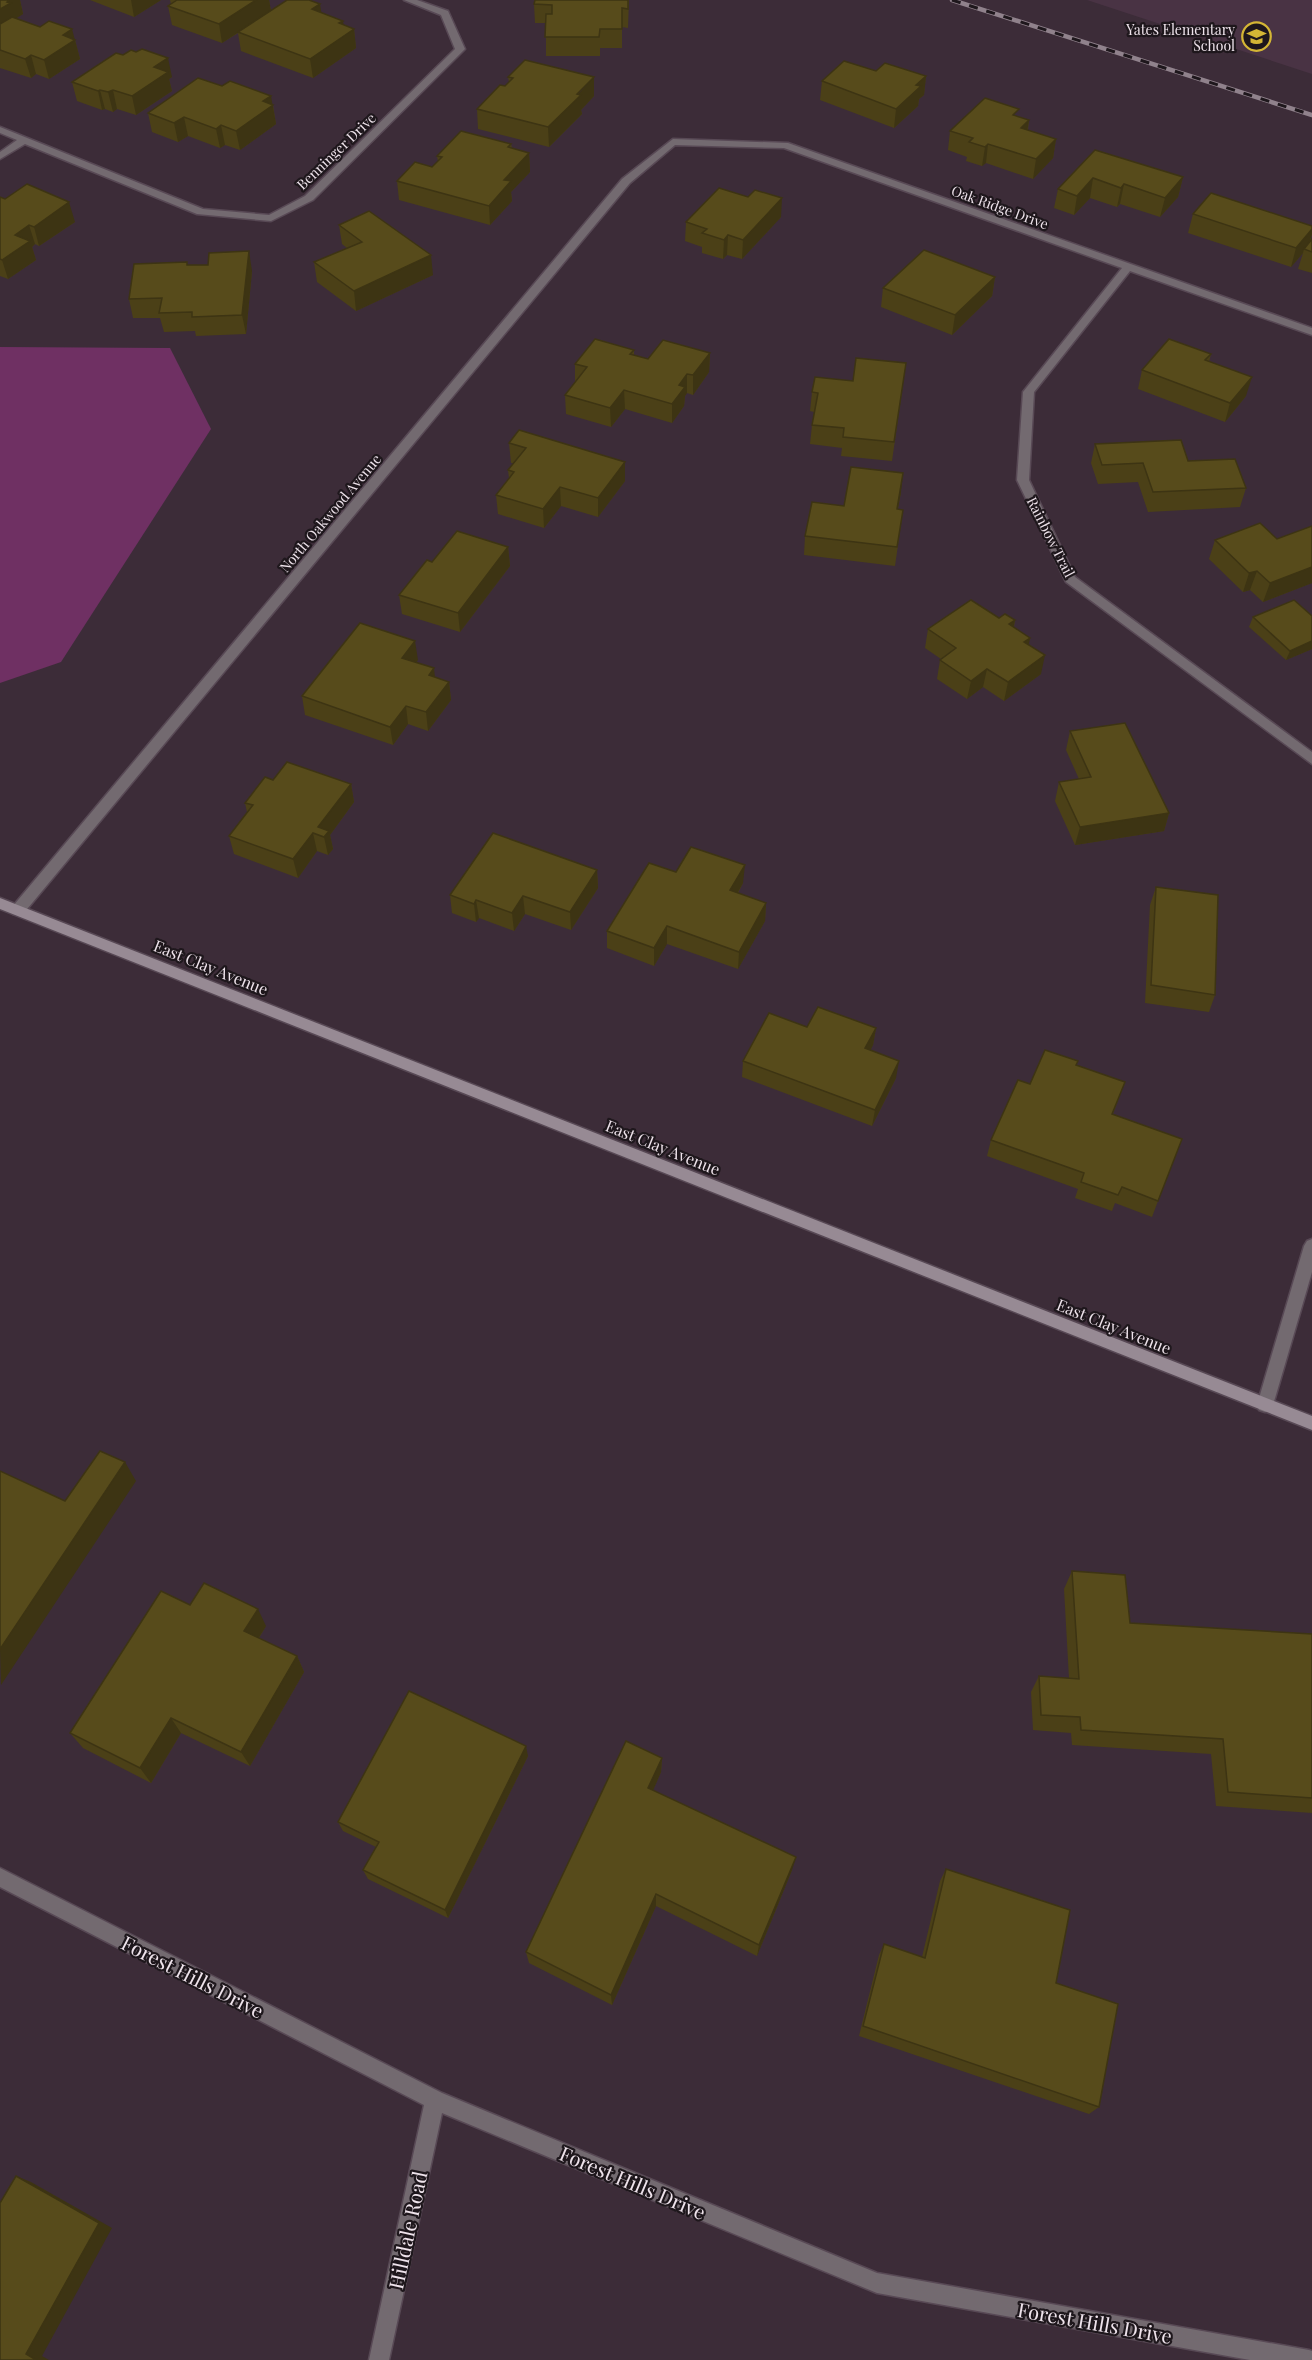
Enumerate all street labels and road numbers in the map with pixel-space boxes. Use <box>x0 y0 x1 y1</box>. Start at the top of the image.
street label: Benninger Drive <box>292 108 380 194</box>
street label: Oak Ridge Drive <box>949 181 1051 233</box>
street label: North Oakwood Avenue <box>275 450 385 576</box>
street label: Rainbow Trail <box>1023 494 1079 580</box>
street label: East Clay Avenue <box>151 934 271 1000</box>
street label: East Clay Avenue <box>603 1114 723 1180</box>
street label: East Clay Avenue <box>1054 1293 1174 1359</box>
street label: Forest Hills Drive <box>117 1928 269 2024</box>
street label: Forest Hills Drive <box>556 2139 710 2225</box>
street label: Hilldale Road <box>381 2168 433 2291</box>
street label: Forest Hills Drive <box>1016 2295 1174 2349</box>

